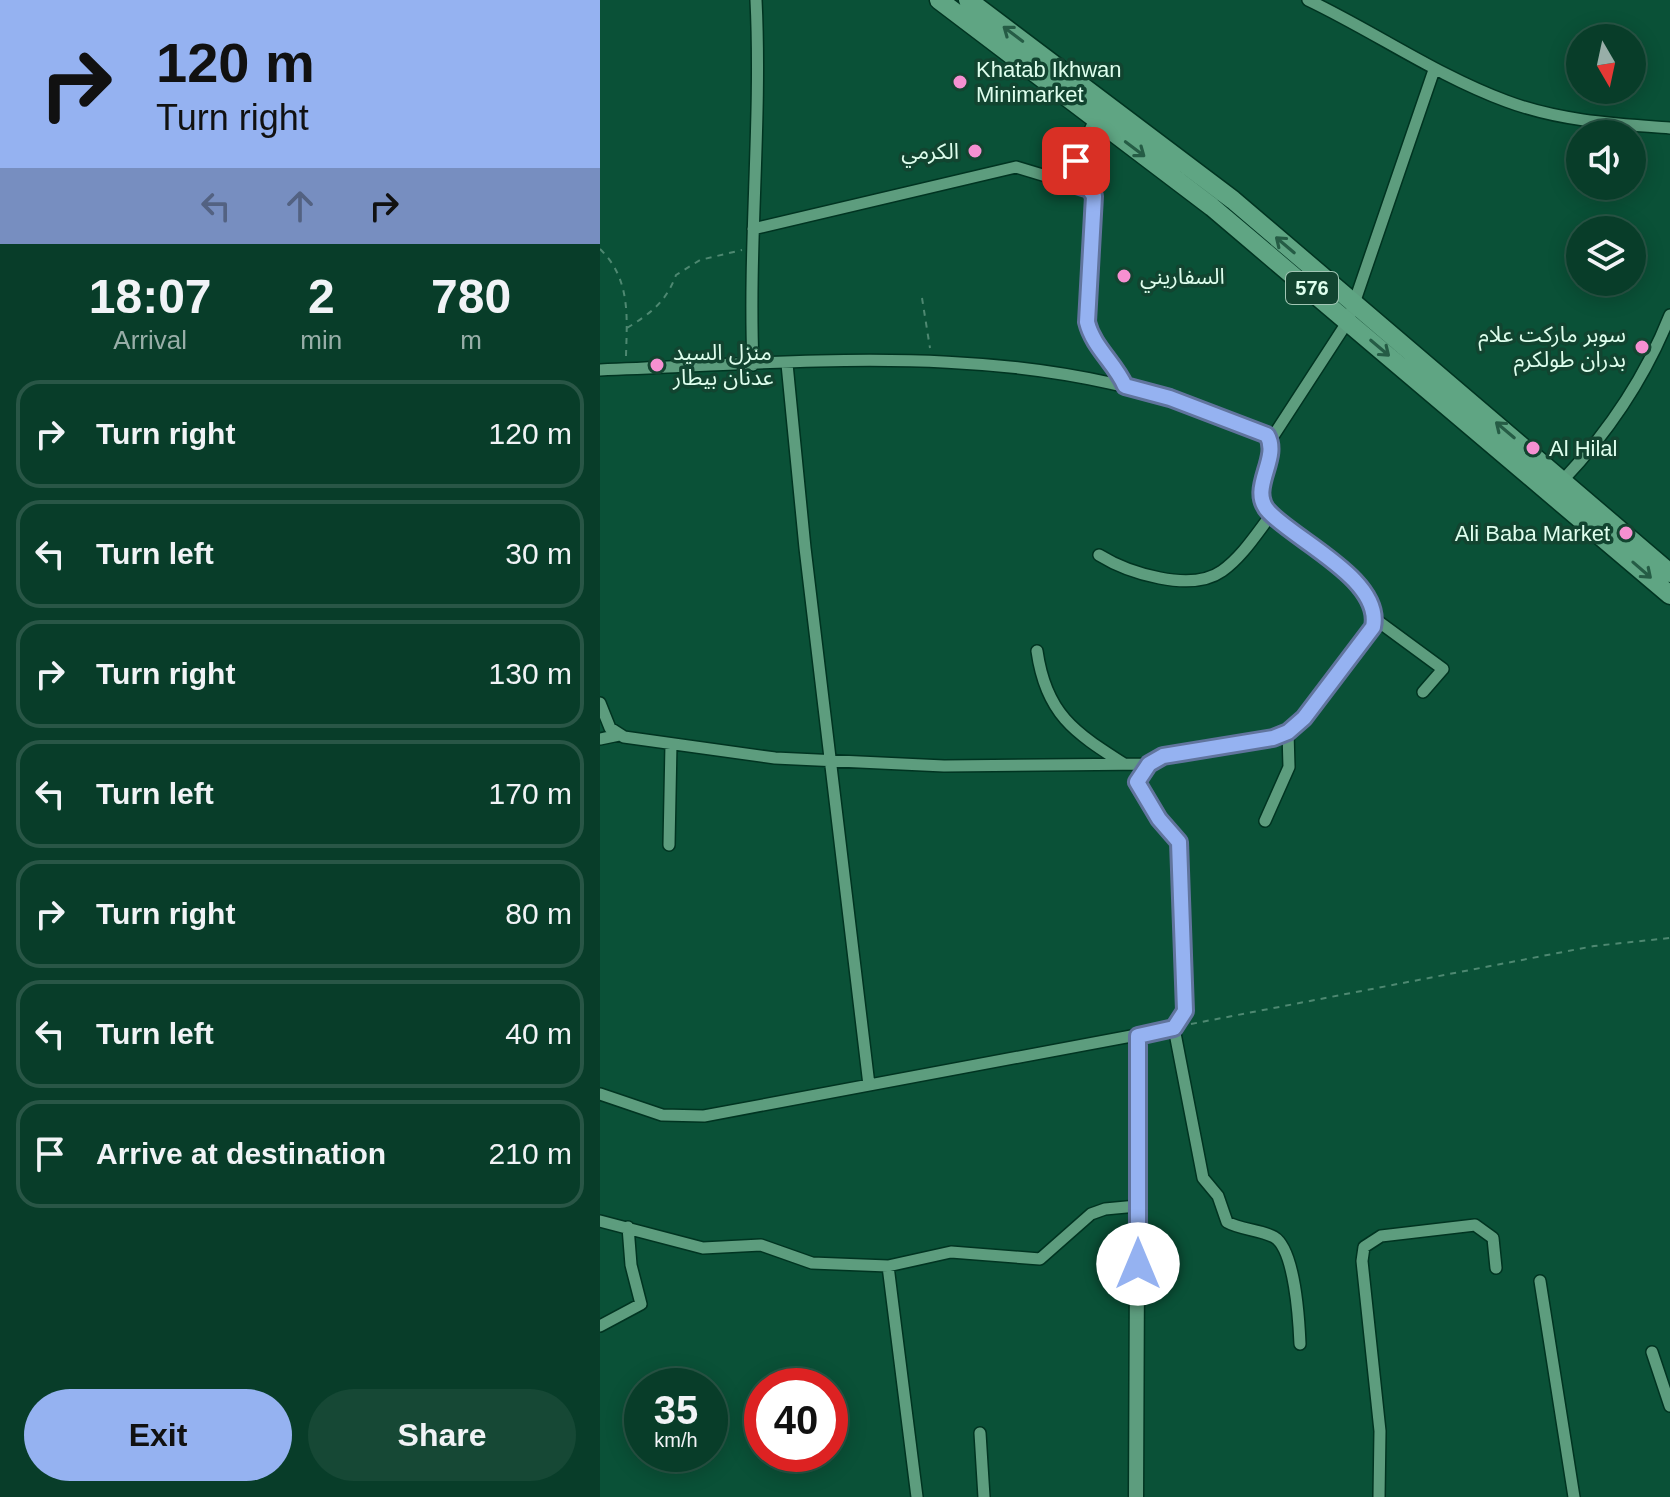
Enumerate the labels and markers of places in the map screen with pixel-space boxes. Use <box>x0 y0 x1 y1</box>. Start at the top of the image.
place label: Khatab Ikhwan Minimarket <box>976 57 1122 107</box>
marker: Khatab Ikhwan Minimarket <box>951 73 969 91</box>
pin <box>1042 127 1110 195</box>
place label: الكرمي <box>901 139 959 168</box>
marker: الكرمي <box>966 142 984 160</box>
place label: السفاريني <box>1140 264 1225 293</box>
marker: السفاريني <box>1115 267 1133 285</box>
place label: سوبر ماركت علام بدران طولكرم <box>1478 322 1626 376</box>
marker: سوبر ماركت علام بدران طولكرم <box>1633 338 1651 356</box>
place label: منزل السيد عدنان بيطار <box>672 340 774 391</box>
marker: منزل السيد عدنان بيطار <box>648 356 666 374</box>
place label: Al Hilal <box>1549 436 1617 461</box>
marker: Al Hilal <box>1524 439 1542 457</box>
place label: Ali Baba Market <box>1455 521 1610 546</box>
marker: Ali Baba Market <box>1617 524 1635 542</box>

